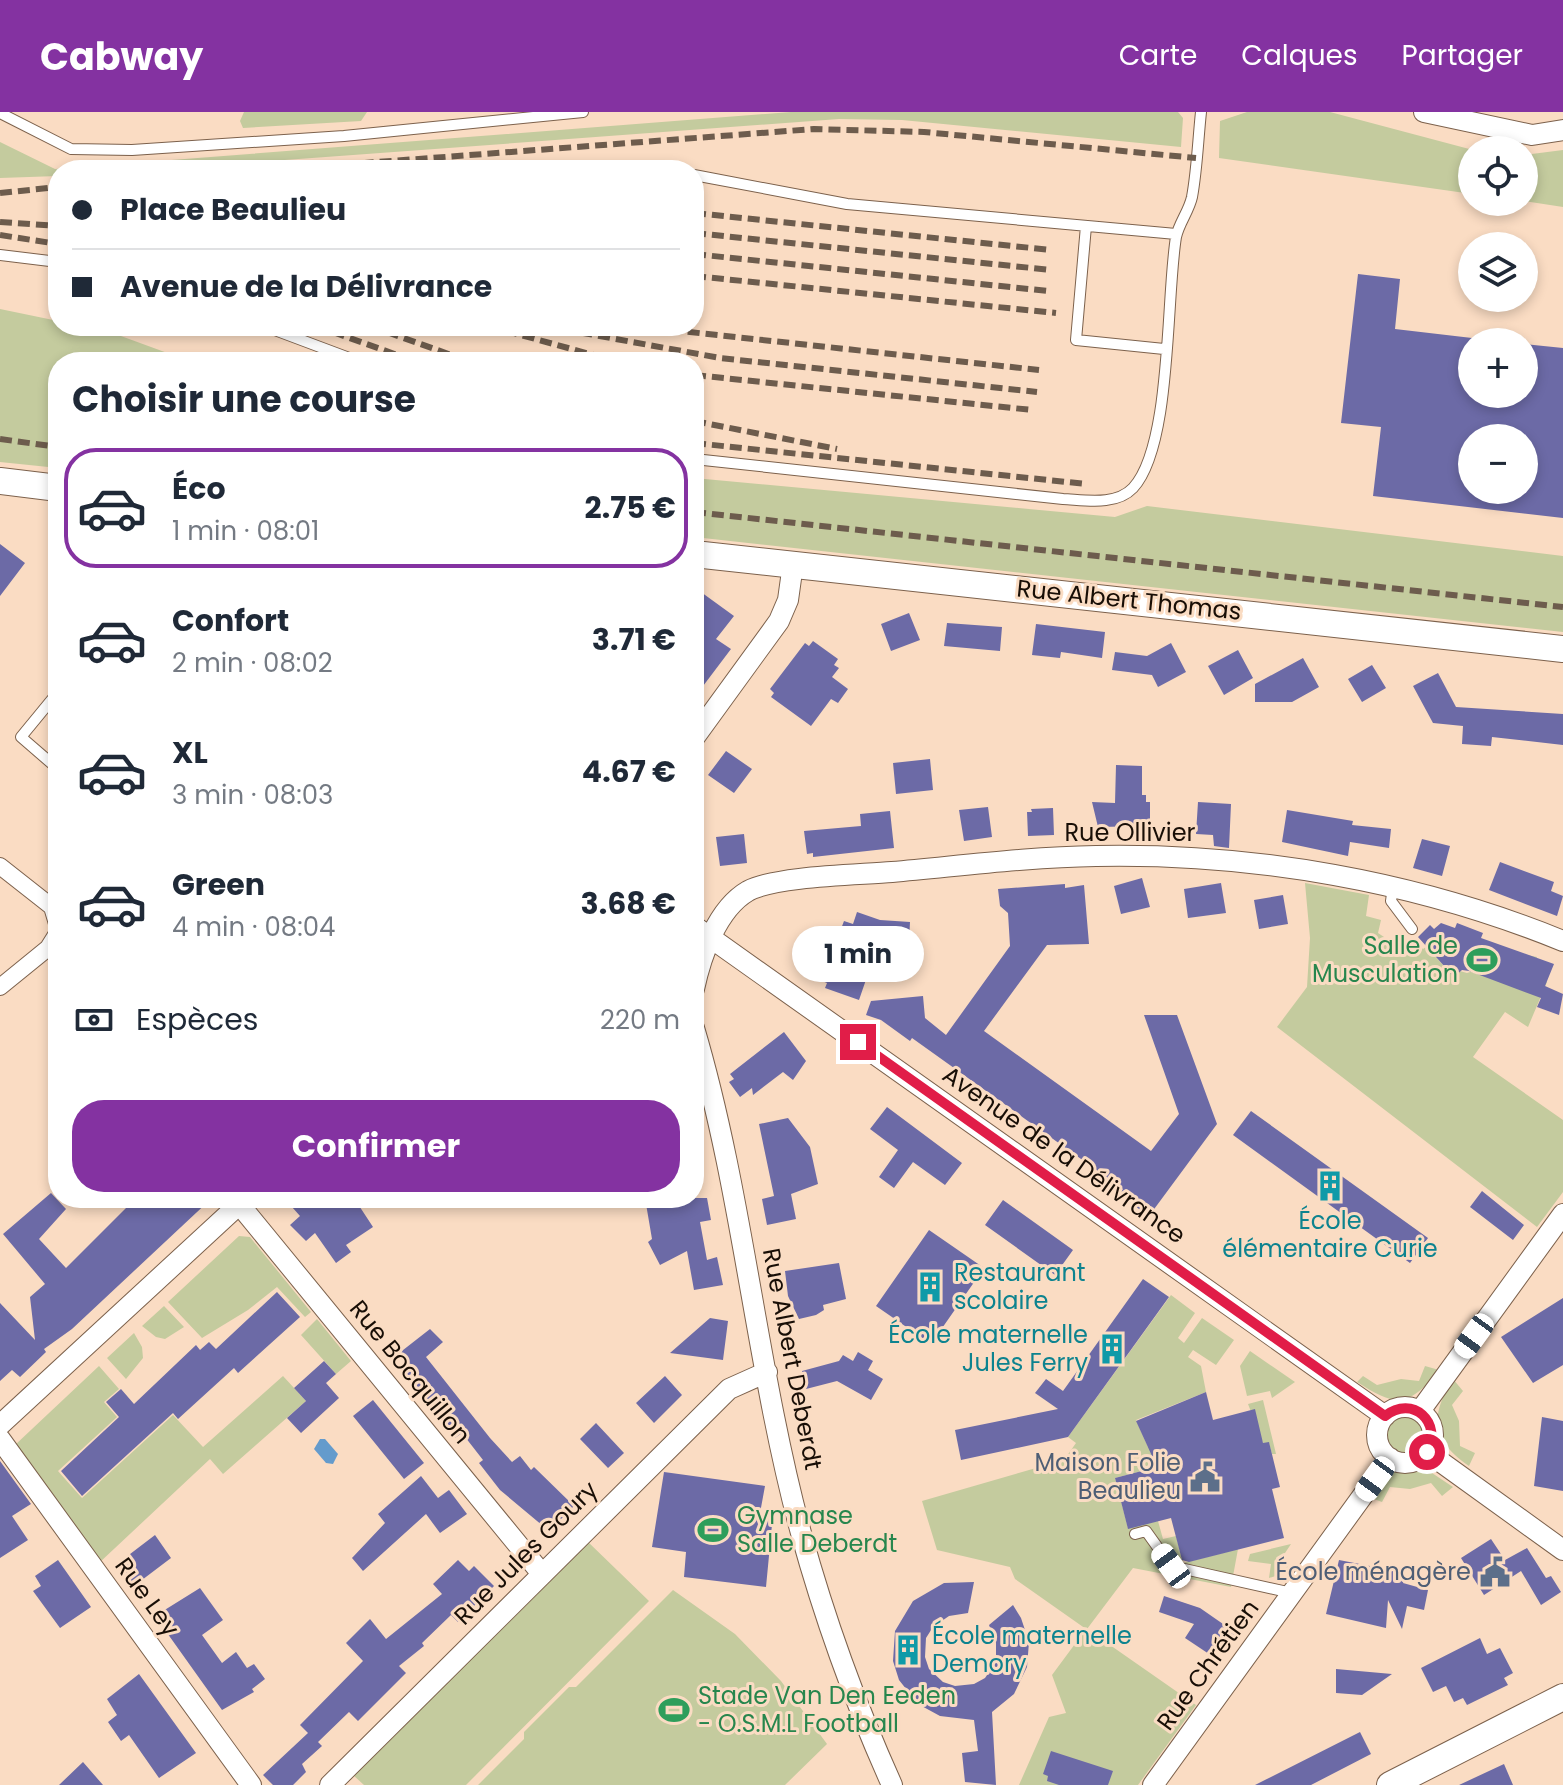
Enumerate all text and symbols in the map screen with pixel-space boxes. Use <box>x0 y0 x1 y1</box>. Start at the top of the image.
text: Cabway <box>40 30 203 83</box>
text: Carte <box>1119 36 1197 75</box>
text: Calques <box>1241 36 1358 75</box>
text: Partager <box>1402 36 1523 75</box>
map controls <box>1458 136 1538 504</box>
button: locate <box>1458 136 1538 216</box>
text: Place Beaulieu <box>120 188 346 231</box>
button: layers <box>1458 232 1538 312</box>
text: Avenue de la Délivrance <box>120 265 492 308</box>
button: + <box>1458 328 1538 408</box>
text: Choisir une course <box>72 374 416 425</box>
button: − <box>1458 424 1538 504</box>
text: Éco <box>172 467 226 510</box>
icon: car <box>76 472 148 544</box>
text: 2.75 € <box>585 486 676 529</box>
text: 1 min · 08:01 <box>172 513 319 549</box>
street label: Rue Albert Thomas <box>1015 571 1243 628</box>
text: Confort <box>172 599 289 642</box>
icon: car <box>76 604 148 676</box>
text: 3.71 € <box>592 618 676 661</box>
text: 2 min · 08:02 <box>172 645 333 681</box>
text: XL <box>172 731 208 774</box>
icon: car <box>76 736 148 808</box>
text: 4.67 € <box>582 750 676 793</box>
text: 3 min · 08:03 <box>172 777 333 813</box>
street label: Rue Ollivier <box>1064 816 1196 849</box>
text: Green <box>172 863 265 906</box>
icon: car <box>76 868 148 940</box>
text: 3.68 € <box>581 882 676 925</box>
text: 4 min · 08:04 <box>172 909 335 945</box>
callout: 1 min <box>792 926 924 982</box>
place label: Salle de Musculation <box>1312 929 1458 990</box>
text: 1 min <box>824 936 892 972</box>
sports icon: Salle de Musculation <box>1465 943 1499 977</box>
icon: cash <box>72 998 116 1042</box>
text: Espèces <box>136 998 258 1041</box>
text: 220 m <box>600 1002 680 1038</box>
route end <box>840 1024 876 1060</box>
street label: Avenue de la Délivrance <box>936 1058 1192 1251</box>
button: Confirmer <box>72 1100 680 1192</box>
building icon: École élémentaire Curie <box>1313 1169 1347 1203</box>
place label: École élémentaire Curie <box>1222 1204 1438 1265</box>
street label: Rue Albert Deberdt <box>755 1245 830 1473</box>
place label: Restaurant scolaire <box>954 1256 1086 1317</box>
building icon: Restaurant scolaire <box>913 1270 947 1304</box>
street label: Rue Bocquillon <box>342 1293 479 1450</box>
car <box>1450 1310 1498 1362</box>
place label: École maternelle Jules Ferry <box>888 1318 1088 1379</box>
building icon: École maternelle Jules Ferry <box>1095 1332 1129 1366</box>
route start <box>1409 1434 1445 1470</box>
place label: Maison Folie Beaulieu <box>1034 1446 1181 1507</box>
car <box>1351 1453 1399 1505</box>
public building icon: Maison Folie Beaulieu <box>1188 1460 1222 1494</box>
street label: Rue Jules Goury <box>446 1473 605 1632</box>
place label: Gymnase Salle Deberdt <box>737 1499 897 1560</box>
sports icon: Gymnase Salle Deberdt <box>696 1513 730 1547</box>
car <box>1147 1540 1195 1592</box>
street label: Rue Ley <box>108 1551 187 1643</box>
place label: École ménagère <box>1275 1555 1471 1588</box>
public building icon: École ménagère <box>1478 1555 1512 1589</box>
street label: Rue Chrétien <box>1149 1593 1266 1737</box>
place label: École maternelle Demory <box>932 1619 1132 1680</box>
building icon: École maternelle Demory <box>891 1633 925 1667</box>
place label: Stade Van Den Eeden - O.S.M.L Football <box>698 1679 956 1740</box>
sports icon: Stade Van Den Eeden - O.S.M.L Football <box>657 1693 691 1727</box>

